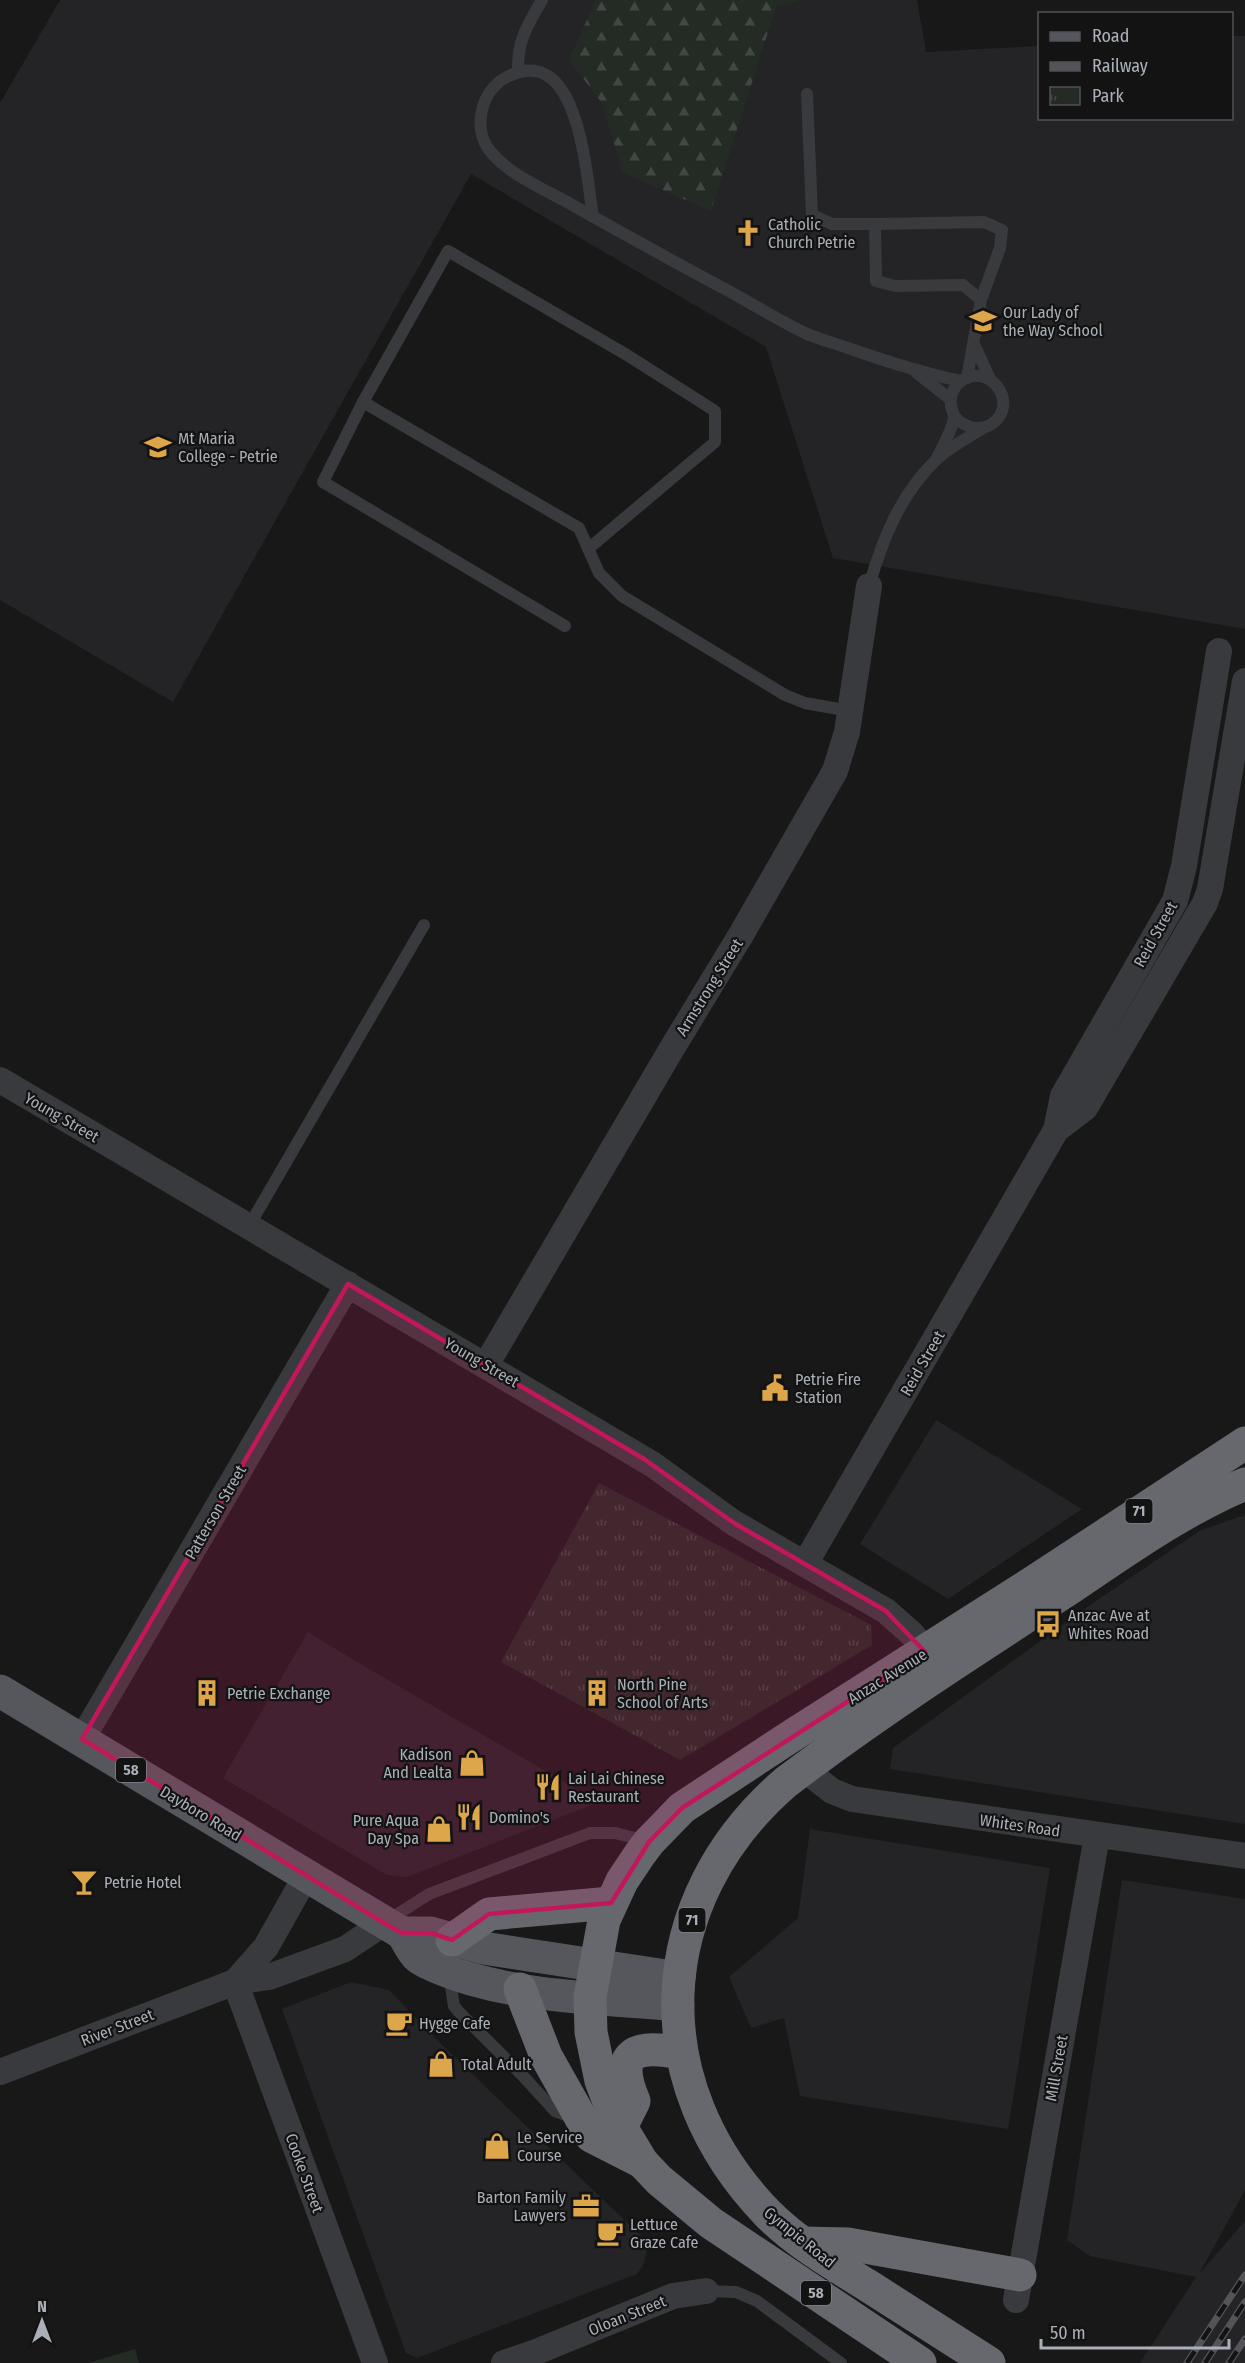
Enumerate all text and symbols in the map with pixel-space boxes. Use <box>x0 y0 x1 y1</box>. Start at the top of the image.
legend <box>1038 12 1233 120</box>
text: Road <box>1092 25 1129 47</box>
text: Railway <box>1092 55 1148 77</box>
text: Park <box>1092 85 1125 107</box>
place label: Catholic Church Petrie <box>768 215 856 252</box>
church icon: Catholic Church Petrie <box>733 218 763 248</box>
place label: Our Lady of the Way School <box>1003 303 1103 340</box>
school or university icon: Our Lady of the Way School <box>968 306 998 336</box>
place label: Mt Maria College - Petrie <box>178 429 278 466</box>
school or university icon: Mt Maria College - Petrie <box>143 432 173 462</box>
street label: Reid Street <box>1130 897 1182 970</box>
street label: Armstrong Street <box>672 935 747 1039</box>
street label: Young Street <box>21 1088 103 1147</box>
street label: Reid Street <box>896 1327 949 1399</box>
street label: Young Street <box>441 1333 523 1392</box>
place label: Petrie Fire Station <box>795 1370 861 1407</box>
public building icon: Petrie Fire Station <box>760 1373 790 1403</box>
street label: Patterson Street <box>181 1461 250 1563</box>
road number: 71 <box>1126 1499 1152 1523</box>
place label: Anzac Ave at Whites Road <box>1068 1606 1150 1643</box>
bus stop icon: Anzac Ave at Whites Road <box>1033 1609 1063 1639</box>
street label: Anzac Avenue <box>844 1645 930 1708</box>
place label: North Pine School of Arts <box>617 1675 708 1712</box>
building icon: Petrie Exchange <box>192 1678 222 1708</box>
building icon: North Pine School of Arts <box>582 1678 612 1708</box>
place label: Petrie Exchange <box>227 1684 330 1703</box>
place label: Kadison And Lealta <box>383 1745 452 1782</box>
shop icon: Kadison And Lealta <box>457 1748 487 1778</box>
road number: 58 <box>116 1758 146 1782</box>
place label: Lai Lai Chinese Restaurant <box>568 1769 665 1806</box>
restaurant icon: Lai Lai Chinese Restaurant <box>533 1772 563 1802</box>
street label: Dayboro Road <box>157 1782 245 1845</box>
restaurant icon: Domino's <box>454 1802 484 1832</box>
place label: Domino's <box>489 1808 550 1827</box>
street label: Whites Road <box>978 1810 1061 1841</box>
place label: Pure Aqua Day Spa <box>353 1811 419 1848</box>
shop icon: Pure Aqua Day Spa <box>424 1814 454 1844</box>
bar icon: Petrie Hotel <box>69 1867 99 1897</box>
place label: Petrie Hotel <box>104 1873 182 1892</box>
road number: 71 <box>678 1908 706 1932</box>
street label: River Street <box>78 2005 157 2050</box>
cafe icon: Hygge Cafe <box>384 2008 414 2038</box>
place label: Hygge Cafe <box>419 2014 491 2033</box>
street label: Mill Street <box>1041 2033 1072 2103</box>
shop icon: Total Adult <box>426 2049 456 2079</box>
place label: Total Adult <box>461 2055 532 2074</box>
place label: Le Service Course <box>517 2128 583 2165</box>
street label: Cooke Street <box>281 2131 328 2216</box>
shop icon: Le Service Course <box>482 2131 512 2161</box>
place label: Barton Family Lawyers <box>477 2188 567 2225</box>
office icon: Barton Family Lawyers <box>571 2191 601 2221</box>
street label: Gympie Road <box>760 2203 839 2272</box>
place label: Lettuce Graze Cafe <box>630 2215 699 2252</box>
cafe icon: Lettuce Graze Cafe <box>595 2218 625 2248</box>
road number: 58 <box>801 2281 831 2305</box>
north arrow <box>12 2291 72 2351</box>
street label: Oloan Street <box>586 2291 669 2340</box>
text: N <box>37 2297 47 2316</box>
scale bar <box>1041 2312 1228 2350</box>
text: 50 m <box>1050 2322 1086 2344</box>

